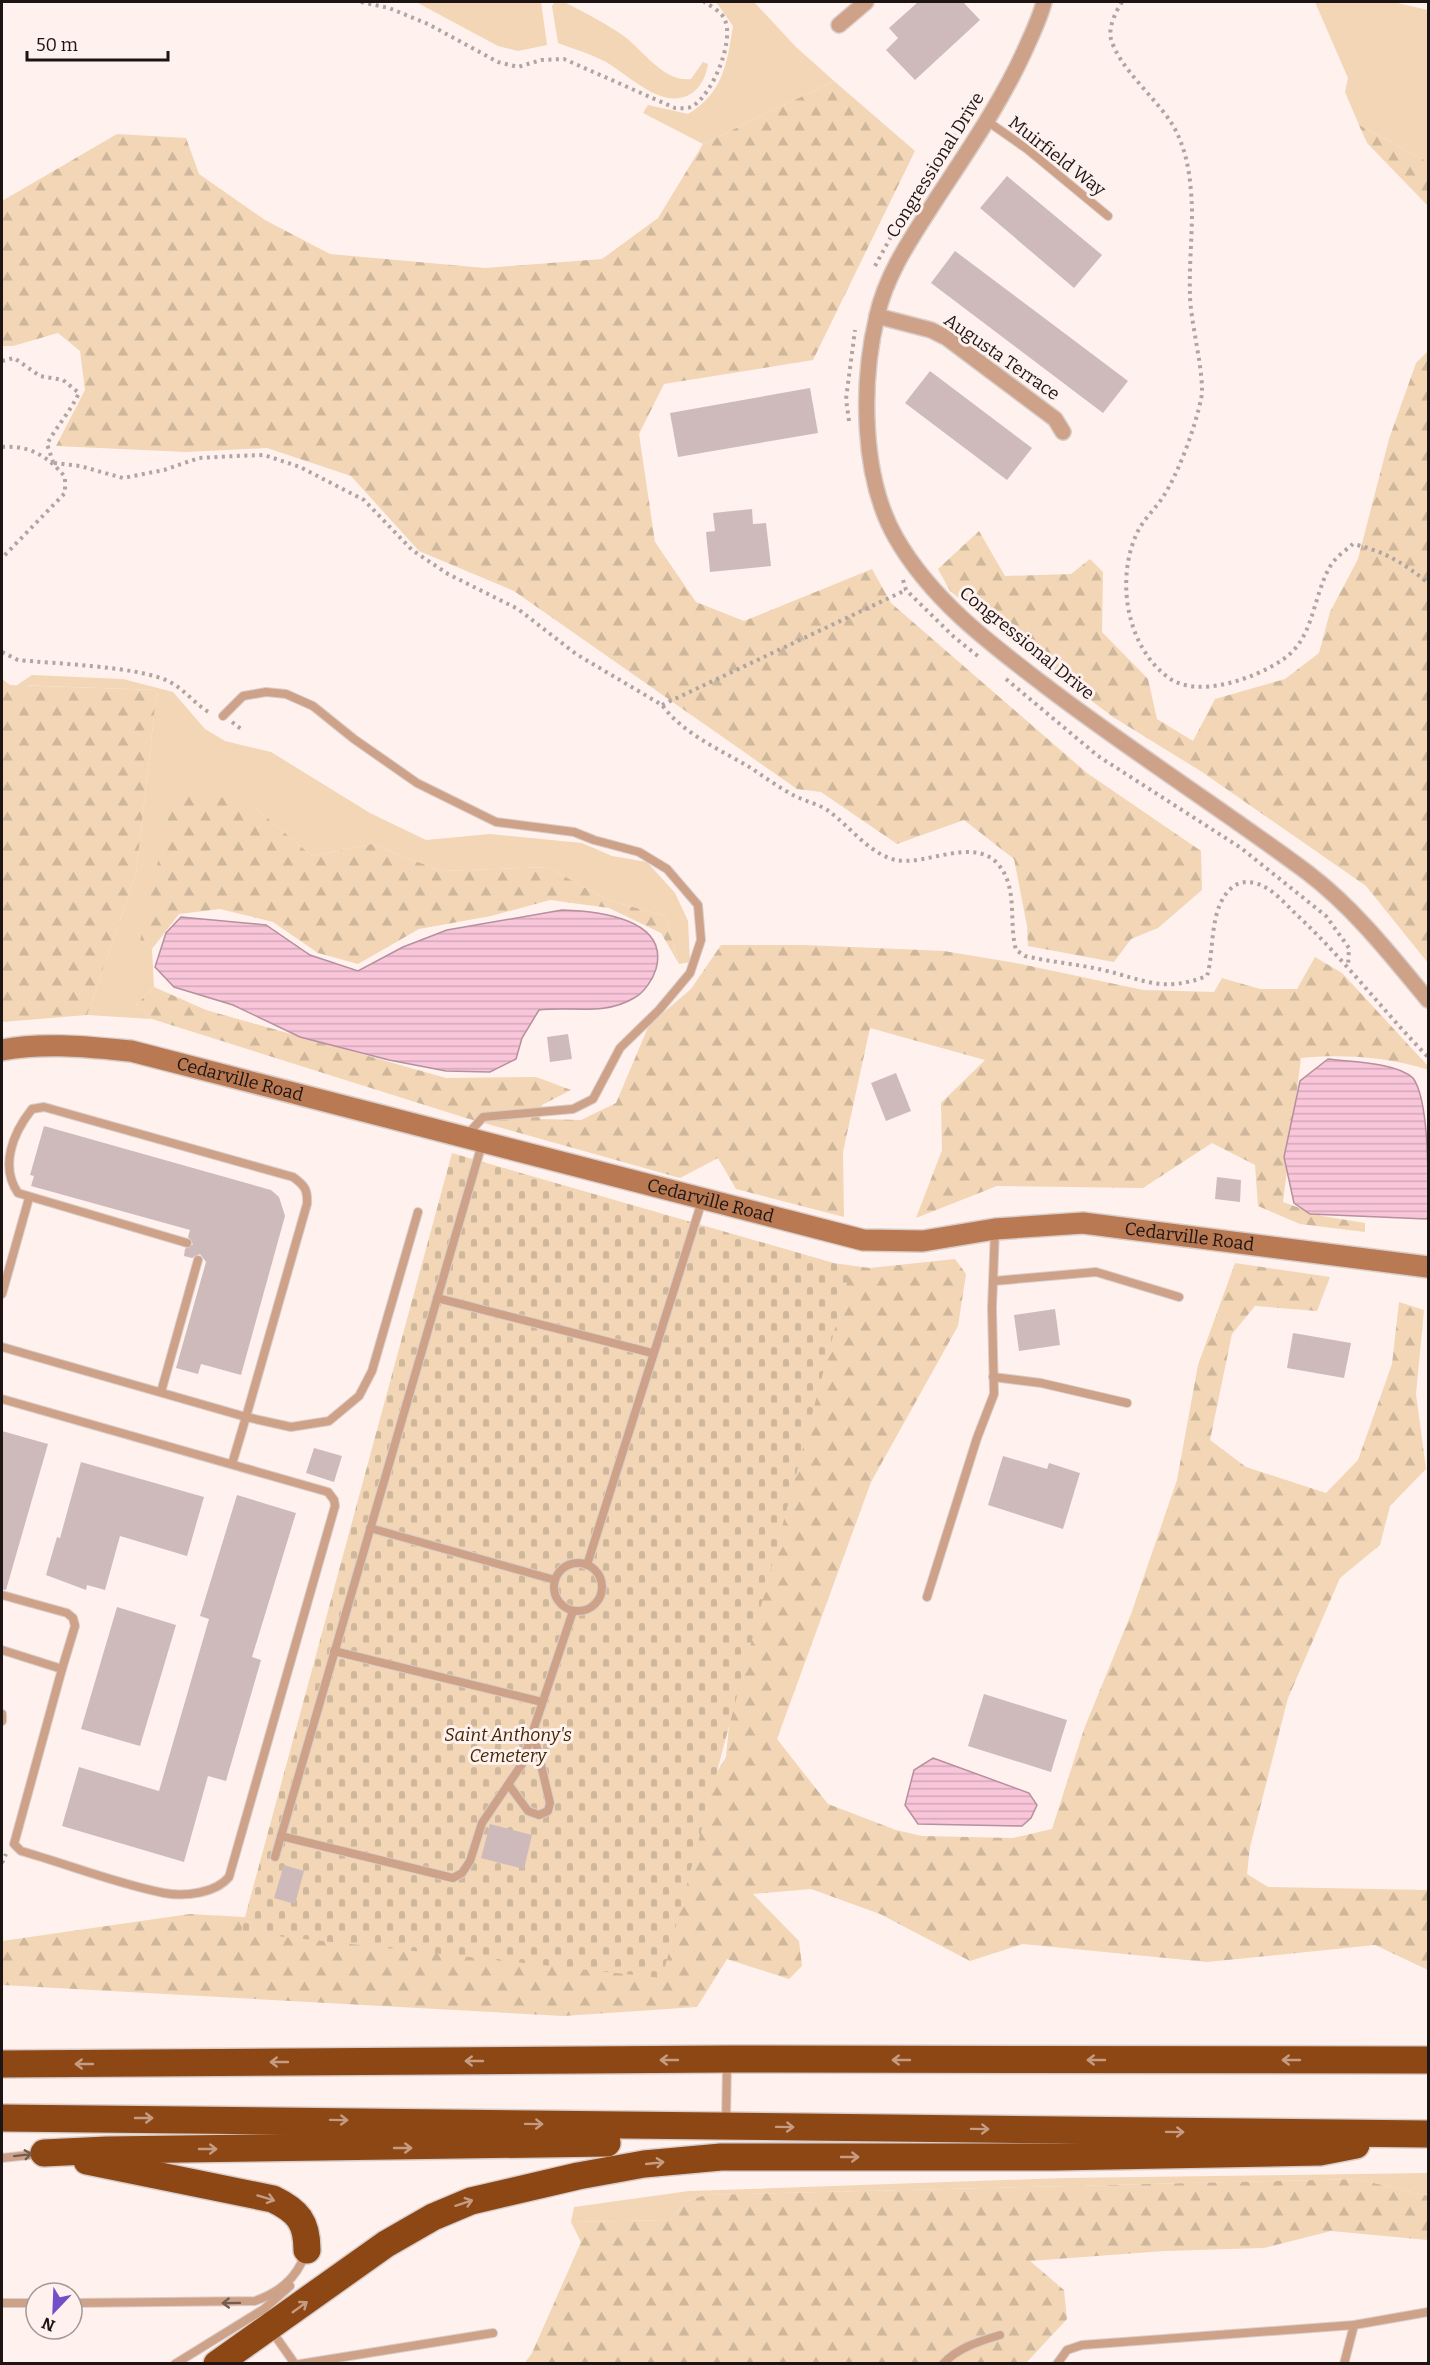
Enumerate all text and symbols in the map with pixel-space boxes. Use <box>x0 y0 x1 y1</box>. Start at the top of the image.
scale bar <box>27 24 168 62</box>
text: 50 m <box>36 34 78 56</box>
street label: Congressional Drive <box>881 88 989 242</box>
street label: Muirfield Way <box>1004 111 1110 201</box>
street label: Augusta Terrace <box>940 309 1064 405</box>
street label: Congressional Drive <box>955 582 1099 704</box>
street label: Cedarville Road <box>174 1052 306 1106</box>
street label: Cedarville Road <box>645 1174 777 1228</box>
street label: Cedarville Road <box>1123 1217 1256 1256</box>
park label: Saint Anthony's Cemetery <box>444 1724 572 1767</box>
one-way arrow <box>659 2054 679 2066</box>
one-way arrow <box>891 2054 911 2066</box>
one-way arrow <box>1086 2054 1106 2066</box>
one-way arrow <box>1281 2054 1301 2066</box>
one-way arrow <box>464 2055 484 2067</box>
one-way arrow <box>269 2056 289 2068</box>
one-way arrow <box>74 2058 94 2070</box>
one-way arrow <box>133 2112 153 2124</box>
one-way arrow <box>328 2115 348 2126</box>
one-way arrow <box>523 2118 543 2130</box>
one-way arrow <box>774 2122 794 2133</box>
one-way arrow <box>969 2124 989 2135</box>
one-way arrow <box>1164 2126 1184 2137</box>
one-way arrow <box>392 2142 412 2154</box>
one-way arrow <box>197 2143 217 2155</box>
one-way arrow <box>12 2150 32 2161</box>
one-way arrow <box>839 2151 859 2163</box>
one-way arrow <box>645 2157 665 2168</box>
one-way arrow <box>256 2193 275 2204</box>
one-way arrow <box>455 2197 473 2208</box>
north arrow <box>24 2281 84 2341</box>
one-way arrow <box>221 2297 241 2309</box>
one-way arrow <box>292 2301 308 2313</box>
text: N <box>39 2313 58 2336</box>

